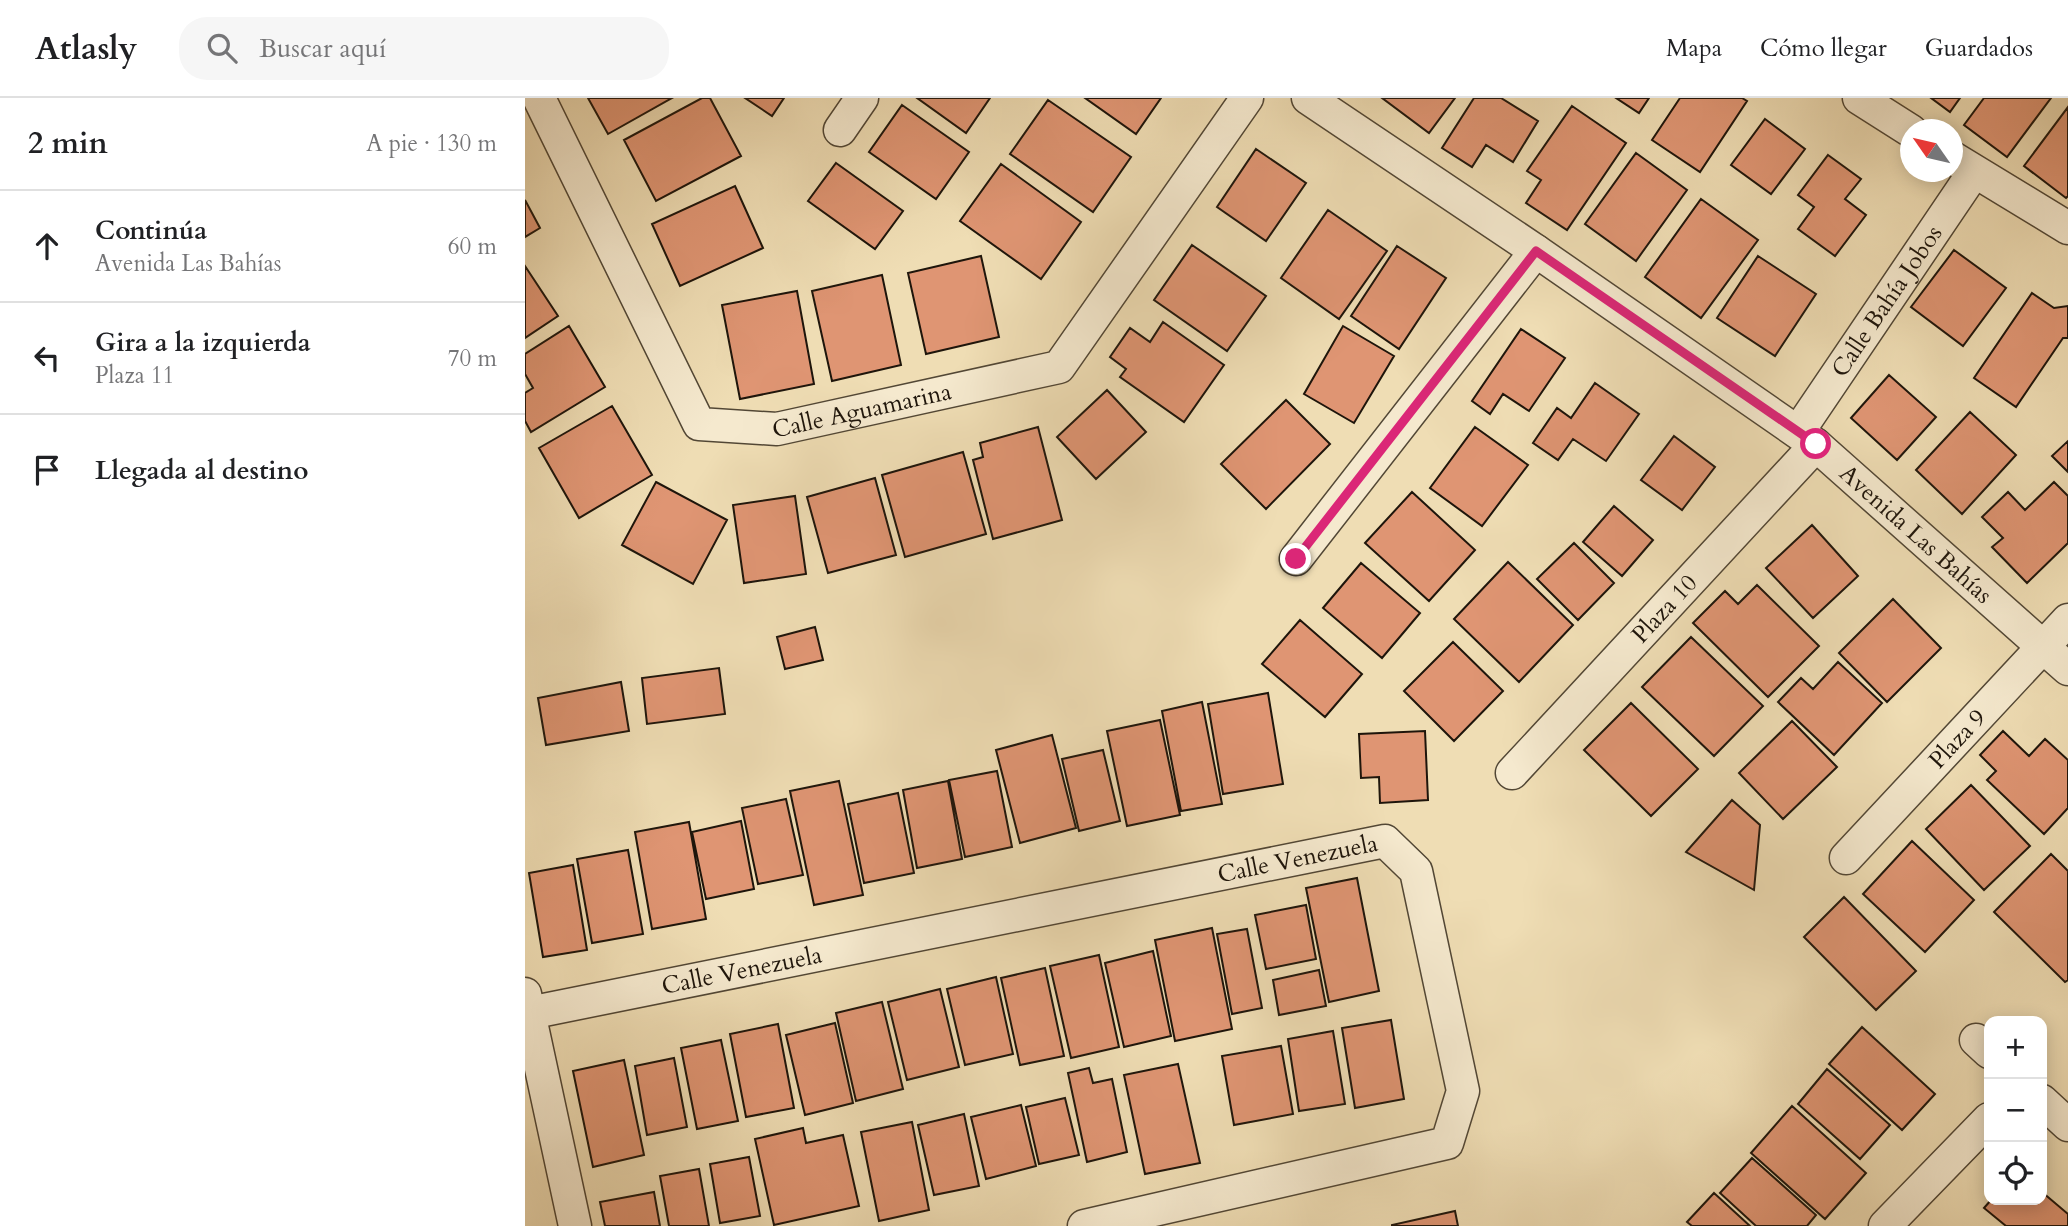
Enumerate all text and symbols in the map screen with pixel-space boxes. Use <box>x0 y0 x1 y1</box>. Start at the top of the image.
search box <box>179 17 669 80</box>
text: Atlasly <box>35 26 137 71</box>
icon: search <box>203 29 241 67</box>
text: Buscar aquí <box>259 31 386 66</box>
text: Mapa <box>1666 32 1722 65</box>
text: Cómo llegar <box>1760 32 1887 65</box>
text: Guardados <box>1925 32 2033 65</box>
north arrow <box>1900 119 1963 182</box>
text: 2 min <box>28 123 108 164</box>
text: A pie · 130 m <box>366 128 497 159</box>
text: Continúa <box>95 213 207 248</box>
street label: Calle Bahía Jobos <box>1824 219 1950 384</box>
icon: ahead <box>28 227 66 265</box>
text: 60 m <box>448 231 497 262</box>
text: Avenida Las Bahías <box>95 248 281 279</box>
text: Gira a la izquierda <box>95 325 311 360</box>
icon: left <box>28 339 66 377</box>
text: 70 m <box>448 343 497 374</box>
text: Plaza 11 <box>95 360 174 391</box>
street label: Calle Aguamarina <box>769 375 955 447</box>
route start <box>1800 428 1831 459</box>
icon: arrive <box>28 451 66 489</box>
text: Llegada al destino <box>95 453 309 488</box>
street label: Avenida Las Bahías <box>1832 457 1999 611</box>
route end <box>1280 543 1311 574</box>
street label: Plaza 10 <box>1624 567 1705 651</box>
street label: Plaza 9 <box>1921 702 1994 776</box>
street label: Calle Venezuela <box>1215 827 1381 891</box>
street label: Calle Venezuela <box>659 938 825 1003</box>
map controls <box>1984 1016 2047 1205</box>
button: + <box>1984 1016 2047 1079</box>
button: − <box>1984 1079 2047 1142</box>
button: locate <box>1984 1142 2047 1205</box>

